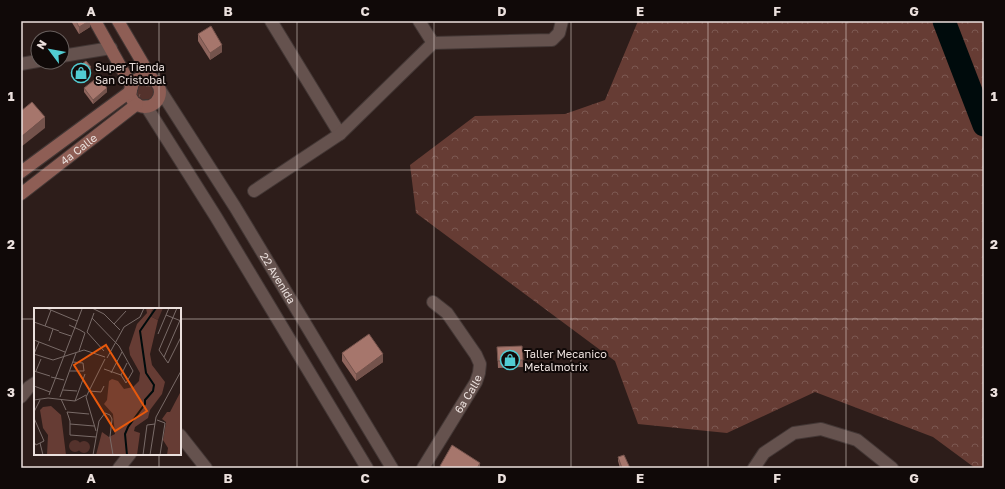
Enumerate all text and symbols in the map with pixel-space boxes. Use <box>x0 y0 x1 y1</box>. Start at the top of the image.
text: A <box>86 3 96 19</box>
text: B <box>223 3 233 19</box>
text: C <box>360 3 370 19</box>
text: D <box>497 3 507 19</box>
text: E <box>636 3 644 19</box>
text: F <box>773 3 781 19</box>
text: G <box>909 3 919 19</box>
north arrow <box>30 30 70 70</box>
text: N <box>33 37 49 51</box>
place label: Super Tienda San Cristobal <box>95 60 166 86</box>
shop icon: Super Tienda San Cristobal <box>70 62 92 84</box>
text: 1 <box>8 88 15 104</box>
text: 1 <box>991 88 998 104</box>
street label: 4a Calle <box>58 131 99 167</box>
text: 2 <box>7 236 15 252</box>
text: 2 <box>990 236 998 252</box>
street label: 22 Avenida <box>258 250 299 306</box>
inset map <box>34 308 181 455</box>
place label: Taller Mecanico Metalmotrix <box>524 347 607 373</box>
shop icon: Taller Mecanico Metalmotrix <box>499 349 521 371</box>
street label: 6a Calle <box>451 373 484 415</box>
text: 3 <box>7 384 15 400</box>
text: 3 <box>990 384 998 400</box>
text: A <box>86 470 96 486</box>
text: B <box>223 470 233 486</box>
text: C <box>360 470 370 486</box>
text: D <box>497 470 507 486</box>
text: E <box>636 470 644 486</box>
text: F <box>773 470 781 486</box>
text: G <box>909 470 919 486</box>

